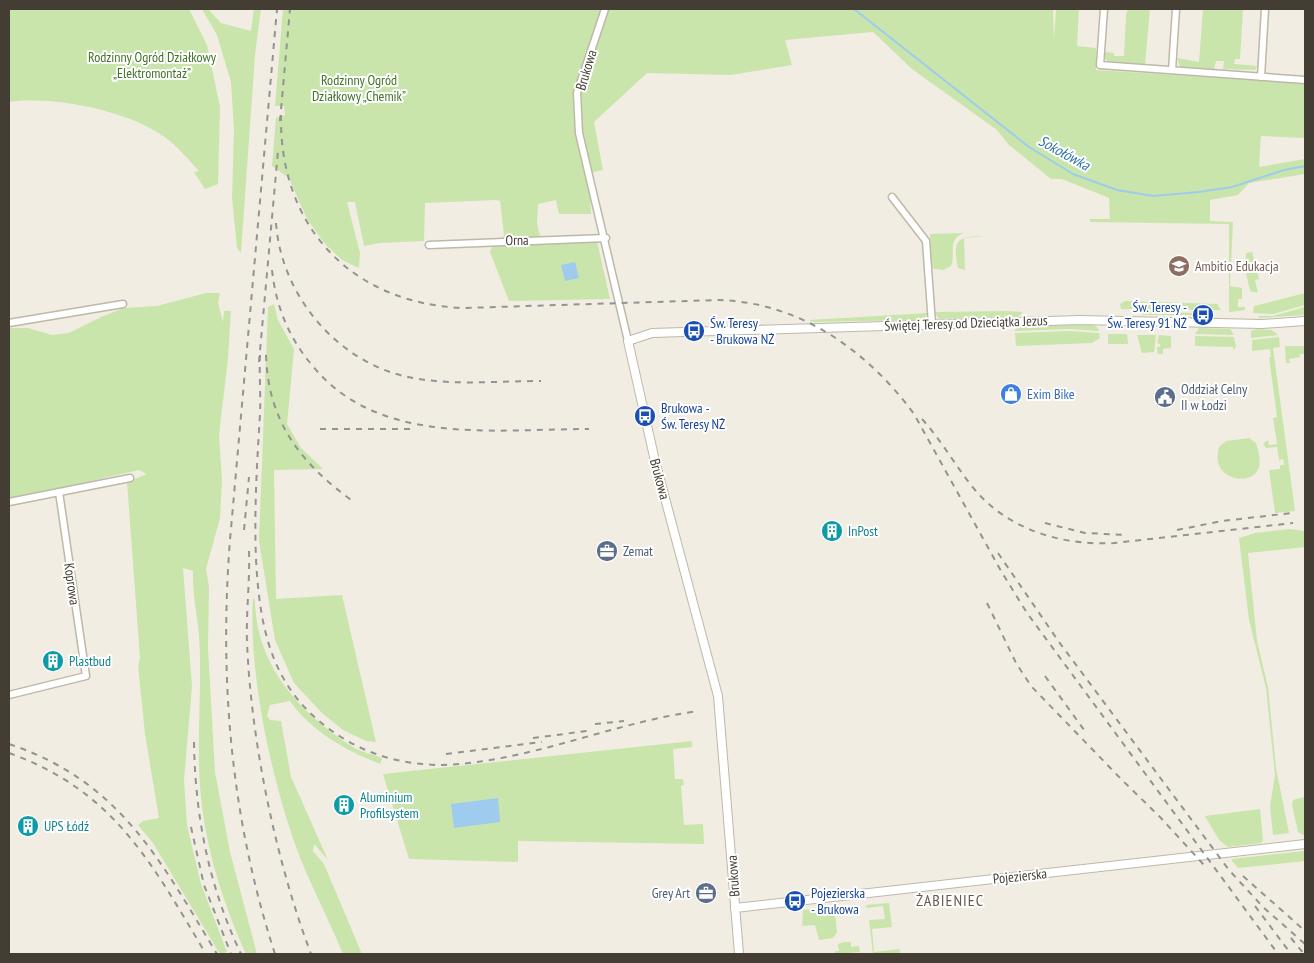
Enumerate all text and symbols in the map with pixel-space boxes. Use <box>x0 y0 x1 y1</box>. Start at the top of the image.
street label: Brukowa <box>571 47 601 93</box>
park label: Rodzinny Ogród Działkowy „Elektromontaż” <box>88 48 217 82</box>
park label: Rodzinny Ogród Działkowy „Chemik” <box>312 71 406 105</box>
water label: Sokołówka <box>1035 131 1094 175</box>
street label: Orna <box>505 231 529 249</box>
school or university icon: Ambitio Edukacja <box>1167 254 1191 278</box>
place label: Ambitio Edukacja <box>1195 257 1279 275</box>
place label: Św. Teresy - Św. Teresy 91 NŻ <box>1107 298 1187 332</box>
bus stop icon: Św. Teresy - Św. Teresy 91 NŻ <box>1191 303 1215 327</box>
street label: Świętej Teresy od Dzieciątka Jezus <box>884 311 1048 335</box>
place label: Św. Teresy - Brukowa NŻ <box>710 314 774 348</box>
bus stop icon: Św. Teresy - Brukowa NŻ <box>682 319 706 343</box>
place label: Oddział Celny II w Łodzi <box>1181 380 1248 414</box>
shop icon: Exim Bike <box>999 382 1023 406</box>
place label: Exim Bike <box>1027 385 1075 403</box>
public building icon: Oddział Celny II w Łodzi <box>1153 385 1177 409</box>
place label: Brukowa - Św. Teresy NŻ <box>661 399 725 433</box>
bus stop icon: Brukowa - Św. Teresy NŻ <box>633 404 657 428</box>
street label: Brukowa <box>646 457 674 501</box>
building icon: InPost <box>820 519 844 543</box>
place label: InPost <box>848 522 878 540</box>
office icon: Zemat <box>595 539 619 563</box>
place label: Zemat <box>623 542 653 560</box>
street label: Koprowa <box>60 562 84 606</box>
building icon: Plastbud <box>41 649 65 673</box>
place label: Plastbud <box>69 652 111 670</box>
place label: Aluminium Profilsystem <box>360 788 419 822</box>
building icon: Aluminium Profilsystem <box>332 793 356 817</box>
building icon: UPS Łódź <box>16 814 40 838</box>
place label: UPS Łódź <box>44 817 89 835</box>
street label: Brukowa <box>723 855 743 897</box>
street label: Pojezierska <box>992 864 1048 888</box>
office icon: Grey Art <box>694 881 718 905</box>
place label: Grey Art <box>652 884 690 902</box>
place label: Pojezierska - Brukowa <box>811 884 865 918</box>
bus stop icon: Pojezierska - Brukowa <box>783 889 807 913</box>
district label: ŻABIENIEC <box>916 890 984 910</box>

